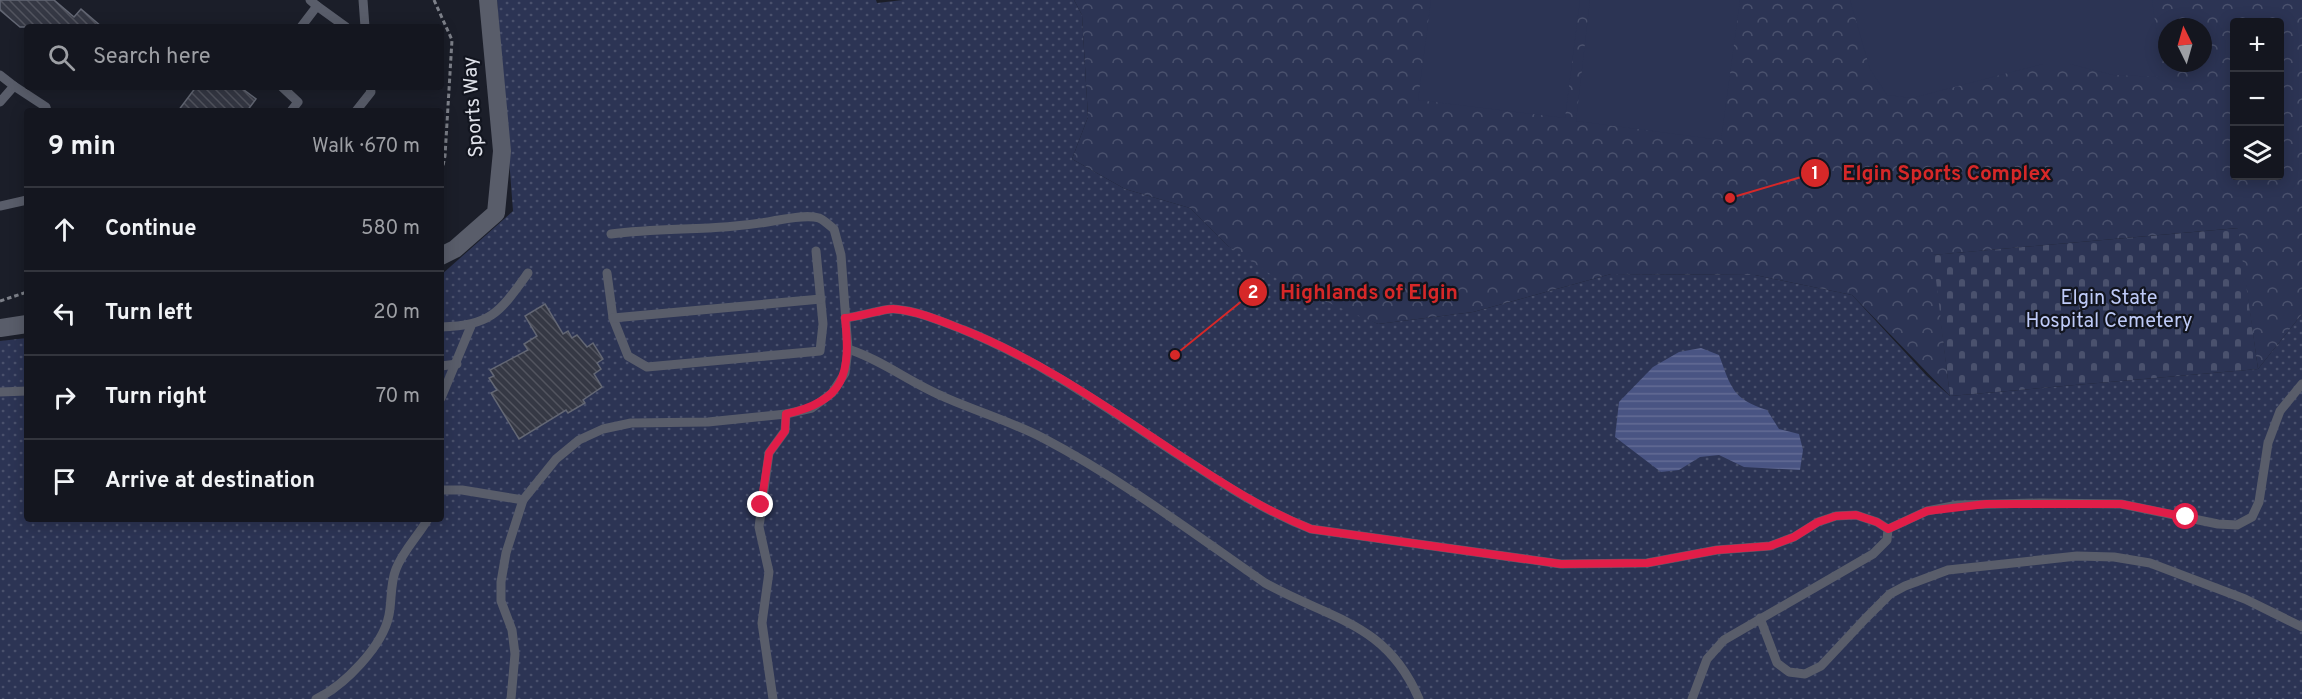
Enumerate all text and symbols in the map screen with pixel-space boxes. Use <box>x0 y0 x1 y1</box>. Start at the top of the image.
north arrow <box>2158 18 2212 72</box>
map controls <box>2230 18 2284 180</box>
button: + <box>2230 18 2284 72</box>
search box <box>24 24 444 90</box>
icon: search <box>45 41 78 74</box>
text: Search here <box>93 44 211 71</box>
street label: Sports Way <box>458 56 490 158</box>
button: − <box>2230 72 2284 126</box>
button: layers <box>2230 126 2284 180</box>
text: 9 min <box>48 131 116 164</box>
text: Walk · 670 m <box>312 134 420 160</box>
callout: Elgin Sports Complex <box>1800 154 2064 193</box>
text: Elgin Sports Complex <box>1842 161 2052 188</box>
text: 1 <box>1811 163 1819 186</box>
icon: ahead <box>48 213 81 246</box>
text: Continue <box>105 216 196 243</box>
text: 580 m <box>361 216 420 242</box>
callout: Highlands of Elgin <box>1238 272 1470 311</box>
text: Highlands of Elgin <box>1280 280 1458 307</box>
text: 2 <box>1247 282 1259 305</box>
park label: Elgin State Hospital Cemetery <box>2025 286 2193 335</box>
icon: left <box>48 297 81 330</box>
text: Turn left <box>105 300 193 327</box>
text: 20 m <box>373 300 420 326</box>
icon: right <box>48 381 81 414</box>
text: Turn right <box>105 384 207 411</box>
text: 70 m <box>376 384 420 410</box>
icon: arrive <box>48 465 81 498</box>
text: Arrive at destination <box>105 468 315 495</box>
route end <box>747 491 773 517</box>
route start <box>2172 503 2198 529</box>

